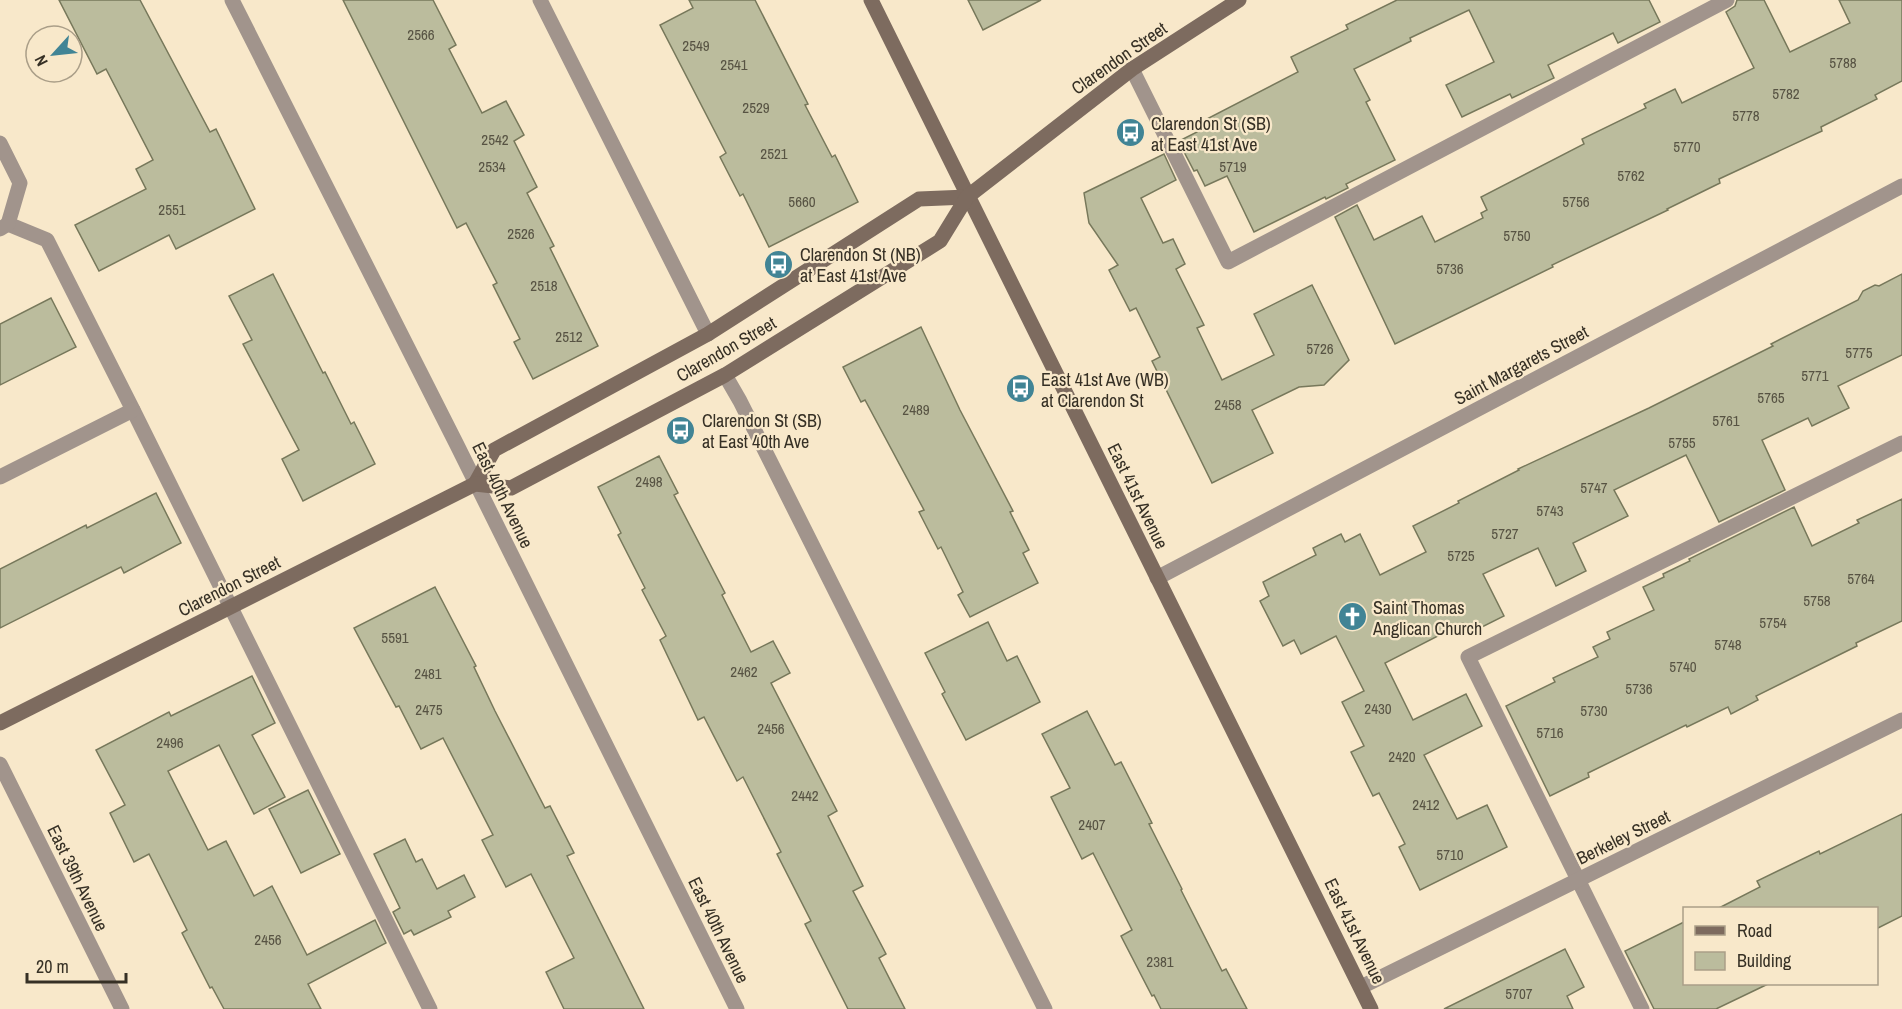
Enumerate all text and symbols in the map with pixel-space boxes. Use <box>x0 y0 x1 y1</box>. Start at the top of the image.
street label: Clarendon Street <box>1066 16 1172 100</box>
north arrow <box>24 24 84 84</box>
house number: 2566 <box>407 24 435 45</box>
house number: 2549 <box>682 35 710 56</box>
text: N <box>29 52 53 70</box>
house number: 5788 <box>1829 52 1857 73</box>
house number: 2541 <box>720 54 748 75</box>
house number: 5782 <box>1772 83 1800 104</box>
house number: 2529 <box>742 97 770 118</box>
house number: 5778 <box>1732 105 1760 126</box>
place label: Clarendon St (SB) at East 41st Ave <box>1151 111 1271 157</box>
bus stop icon: Clarendon St (SB) at East 41st Ave <box>1114 117 1146 149</box>
house number: 2542 <box>481 129 509 150</box>
house number: 5770 <box>1673 136 1701 157</box>
house number: 2521 <box>760 143 788 164</box>
house number: 2534 <box>478 156 506 177</box>
house number: 5719 <box>1219 156 1247 177</box>
house number: 5762 <box>1617 165 1645 186</box>
house number: 5660 <box>788 191 816 212</box>
house number: 5756 <box>1562 191 1590 212</box>
house number: 2551 <box>158 199 186 220</box>
house number: 2526 <box>507 223 535 244</box>
house number: 5750 <box>1503 225 1531 246</box>
place label: Clarendon St (NB) at East 41st Ave <box>800 242 921 288</box>
bus stop icon: Clarendon St (NB) at East 41st Ave <box>763 248 795 280</box>
house number: 5736 <box>1436 258 1464 279</box>
house number: 2518 <box>530 275 558 296</box>
street label: Clarendon Street <box>671 310 781 388</box>
street label: Saint Margarets Street <box>1450 319 1592 411</box>
house number: 2512 <box>555 326 583 347</box>
house number: 5726 <box>1306 338 1334 359</box>
house number: 5775 <box>1845 342 1873 363</box>
house number: 5771 <box>1801 365 1829 386</box>
place label: East 41st Ave (WB) at Clarendon St <box>1041 367 1169 413</box>
bus stop icon: East 41st Ave (WB) at Clarendon St <box>1004 373 1036 405</box>
house number: 5765 <box>1757 387 1785 408</box>
house number: 2458 <box>1214 394 1242 415</box>
house number: 2489 <box>902 399 930 420</box>
place label: Clarendon St (SB) at East 40th Ave <box>702 408 822 454</box>
house number: 5761 <box>1712 410 1740 431</box>
bus stop icon: Clarendon St (SB) at East 40th Ave <box>665 414 697 446</box>
house number: 5755 <box>1668 432 1696 453</box>
street label: East 40th Avenue <box>466 438 540 552</box>
street label: East 41st Avenue <box>1102 439 1174 553</box>
house number: 2498 <box>635 471 663 492</box>
house number: 5747 <box>1580 477 1608 498</box>
house number: 5743 <box>1536 500 1564 521</box>
house number: 5727 <box>1491 523 1519 544</box>
house number: 5725 <box>1447 545 1475 566</box>
street label: Clarendon Street <box>174 550 284 622</box>
house number: 5764 <box>1847 568 1875 589</box>
house number: 5758 <box>1803 590 1831 611</box>
place label: Saint Thomas Anglican Church <box>1372 595 1482 641</box>
church icon: Saint Thomas Anglican Church <box>1336 601 1368 633</box>
house number: 5754 <box>1759 612 1787 633</box>
house number: 5591 <box>381 627 409 648</box>
house number: 5748 <box>1714 634 1742 655</box>
house number: 5740 <box>1669 656 1697 677</box>
house number: 2462 <box>730 661 758 682</box>
house number: 2481 <box>414 663 442 684</box>
house number: 5736 <box>1625 678 1653 699</box>
house number: 2430 <box>1364 698 1392 719</box>
house number: 2475 <box>415 699 443 720</box>
house number: 5730 <box>1580 700 1608 721</box>
house number: 2456 <box>757 718 785 739</box>
house number: 5716 <box>1536 722 1564 743</box>
house number: 2496 <box>156 732 184 753</box>
house number: 2420 <box>1388 746 1416 767</box>
house number: 2442 <box>791 785 819 806</box>
house number: 2412 <box>1412 794 1440 815</box>
street label: Berkeley Street <box>1572 804 1674 870</box>
house number: 2407 <box>1078 814 1106 835</box>
street label: East 39th Avenue <box>41 821 115 935</box>
house number: 5710 <box>1436 844 1464 865</box>
street label: East 40th Avenue <box>682 873 756 987</box>
street label: East 41st Avenue <box>1319 874 1391 988</box>
legend <box>1683 907 1878 985</box>
text: Road <box>1737 918 1772 943</box>
house number: 2456 <box>254 929 282 950</box>
scale bar <box>27 946 126 984</box>
text: Building <box>1737 948 1792 973</box>
house number: 2381 <box>1146 951 1174 972</box>
text: 20 m <box>36 954 69 979</box>
house number: 5707 <box>1505 983 1533 1004</box>

